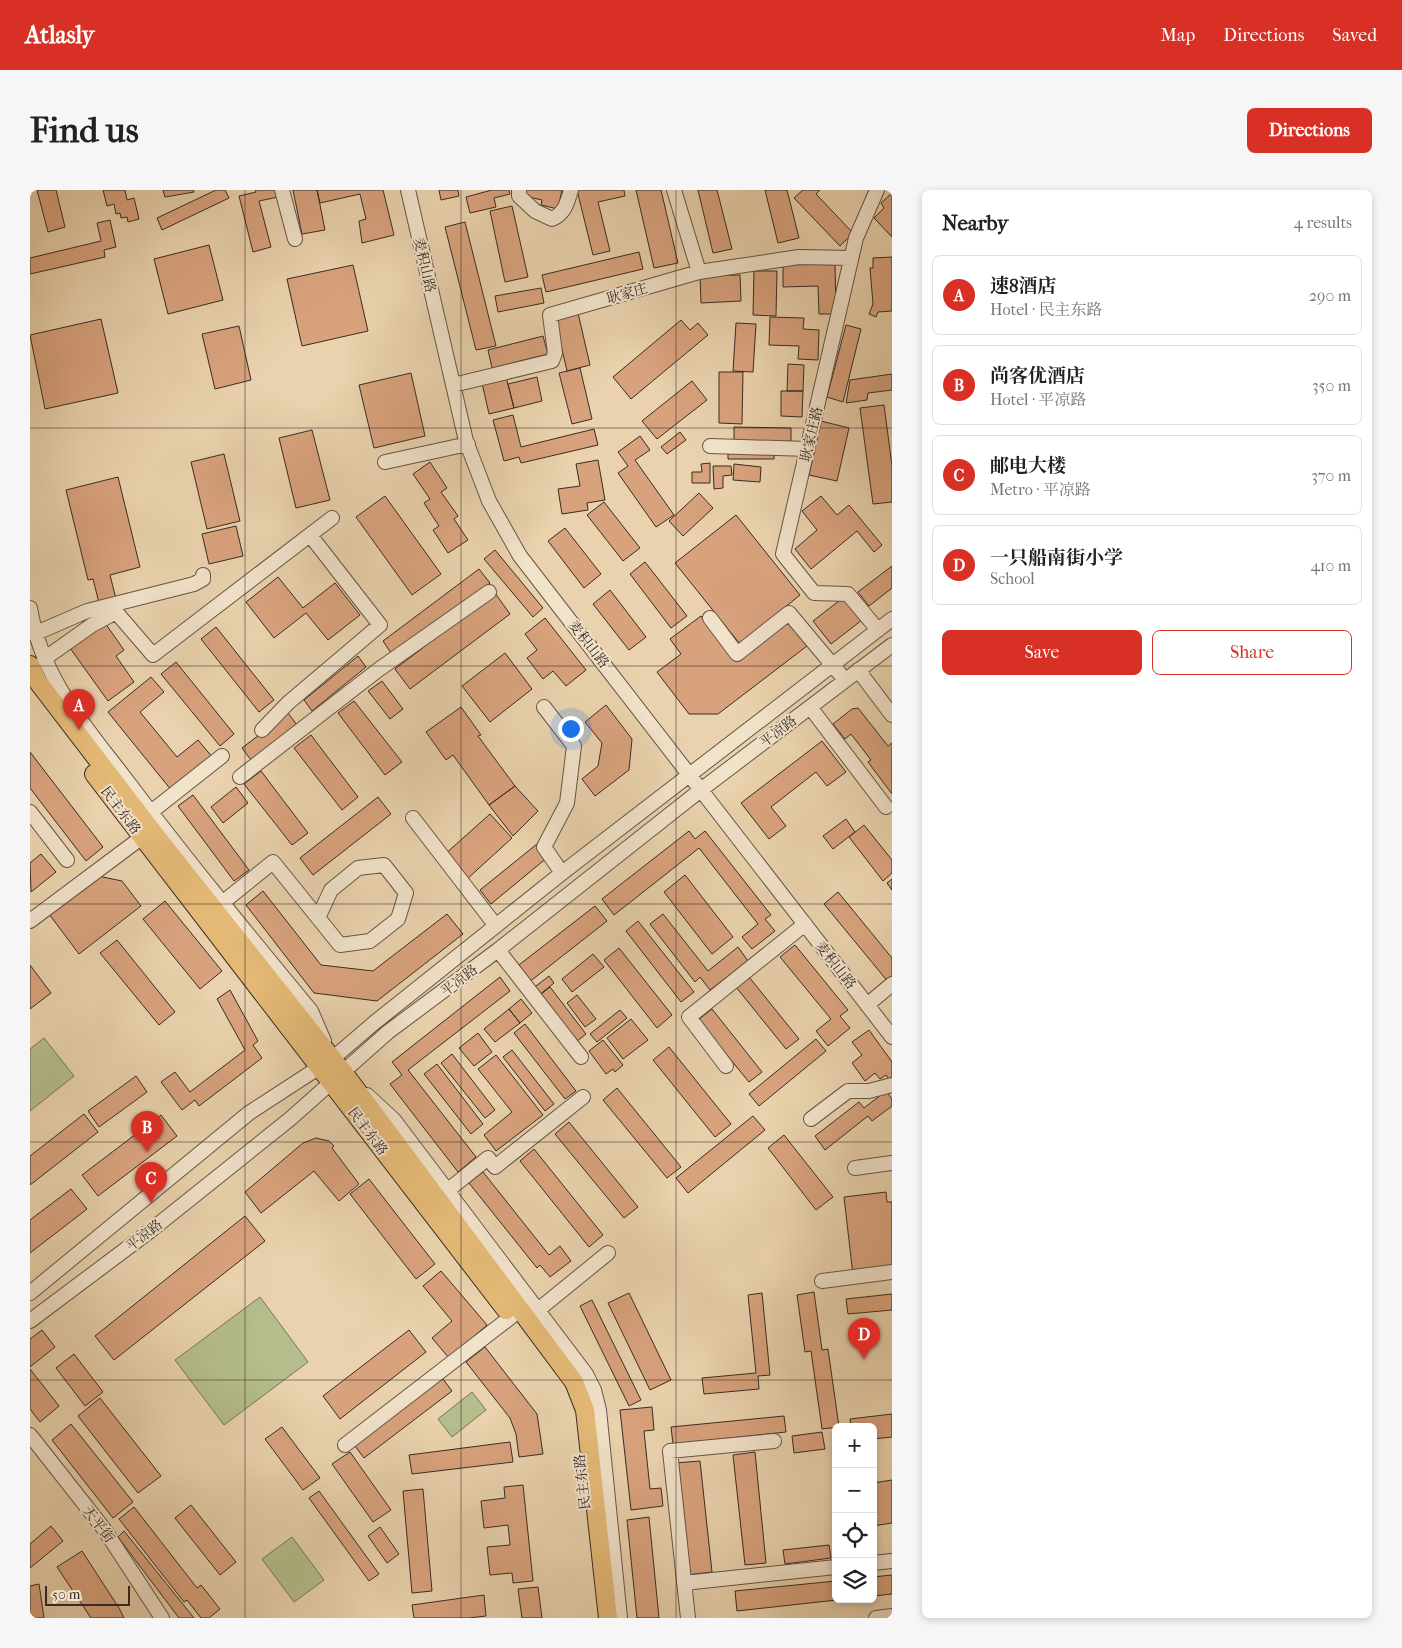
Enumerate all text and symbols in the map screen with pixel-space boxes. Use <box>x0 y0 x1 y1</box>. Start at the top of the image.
text: Atlasly <box>25 21 94 49</box>
text: Map <box>1161 25 1195 46</box>
text: Directions <box>1223 25 1304 46</box>
text: Saved <box>1332 25 1377 46</box>
button: Directions <box>1247 108 1372 153</box>
text: Find us <box>30 110 139 151</box>
text: Nearby <box>942 211 1008 235</box>
text: 4 results <box>1294 213 1352 232</box>
street label: 麦积山路 <box>410 236 439 294</box>
text: 速8酒店 <box>990 275 1057 297</box>
street label: 耿家庄 <box>605 280 650 307</box>
text: A <box>954 286 964 305</box>
text: 290 m <box>1309 286 1351 305</box>
text: Hotel · 民主东路 <box>990 300 1103 319</box>
text: 尚客优酒店 <box>990 365 1085 387</box>
text: B <box>954 376 964 395</box>
text: 350 m <box>1312 376 1351 395</box>
text: Hotel · 平凉路 <box>990 390 1087 409</box>
street label: 耿家庄路 <box>797 405 826 463</box>
text: 邮电大楼 <box>990 455 1066 477</box>
text: C <box>954 466 964 485</box>
text: 370 m <box>1311 466 1351 485</box>
text: Metro · 平凉路 <box>990 480 1091 499</box>
text: 一只船南街小学 <box>990 547 1123 569</box>
text: D <box>953 556 965 575</box>
text: 410 m <box>1310 556 1351 575</box>
text: School <box>990 569 1035 588</box>
street label: 麦积山路 <box>565 617 613 672</box>
button: Save <box>942 630 1142 675</box>
button: Share <box>1152 630 1352 675</box>
pin: A <box>63 689 95 730</box>
street label: 平凉路 <box>756 712 800 751</box>
your location <box>558 716 584 742</box>
street label: 民主东路 <box>97 783 144 838</box>
street label: 麦积山路 <box>812 938 860 993</box>
street label: 平凉路 <box>437 961 481 1000</box>
street label: 民主东路 <box>344 1104 391 1159</box>
pin: B <box>131 1111 163 1152</box>
pin: C <box>135 1162 167 1203</box>
street label: 平凉路 <box>123 1216 166 1255</box>
pin: D <box>848 1318 880 1359</box>
map controls <box>832 1423 877 1603</box>
button: + <box>832 1423 877 1468</box>
street label: 民主东路 <box>571 1453 594 1511</box>
button: − <box>832 1468 877 1513</box>
street label: 天平街 <box>79 1502 118 1546</box>
button: locate <box>832 1513 877 1558</box>
button: layers <box>832 1558 877 1603</box>
scale bar <box>45 1583 130 1606</box>
text: 50 m <box>52 1586 80 1603</box>

